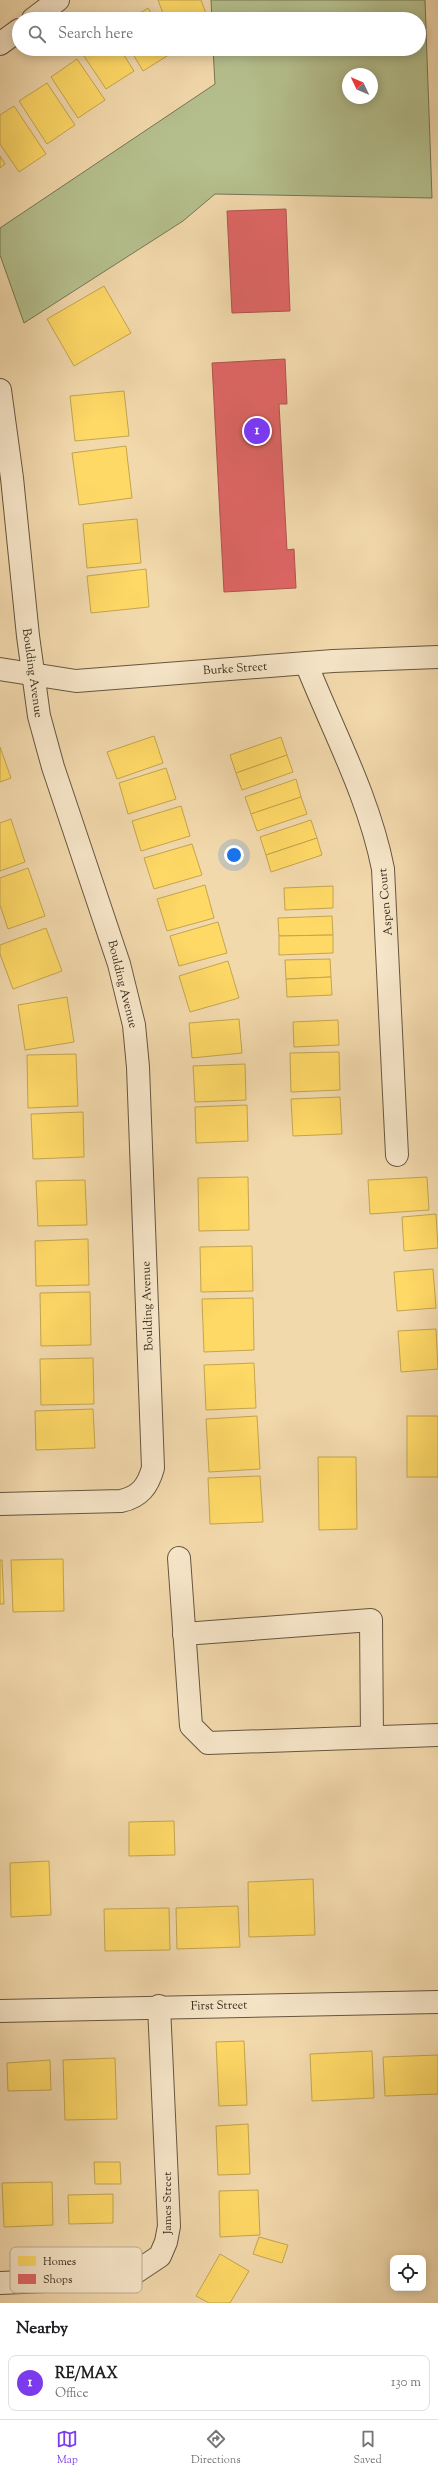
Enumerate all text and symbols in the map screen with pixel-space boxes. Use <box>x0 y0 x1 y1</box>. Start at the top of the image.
search box <box>12 12 426 56</box>
icon: search <box>26 23 48 45</box>
text: Search here <box>58 24 133 45</box>
north arrow <box>342 68 378 104</box>
pin: 1 <box>244 416 270 446</box>
street label: Boulding Avenue <box>17 627 47 719</box>
street label: Burke Street <box>202 658 268 680</box>
your location <box>224 845 244 865</box>
street label: Aspen Court <box>374 867 398 936</box>
street label: Boulding Avenue <box>102 938 142 1030</box>
street label: Boulding Avenue <box>137 1260 159 1351</box>
street label: First Street <box>191 1997 248 2015</box>
street label: James Street <box>159 2172 177 2235</box>
legend <box>10 2247 142 2293</box>
text: Homes <box>43 2254 76 2270</box>
map controls <box>390 2255 426 2291</box>
button: locate <box>390 2255 426 2291</box>
text: Shops <box>43 2272 72 2288</box>
text: Nearby <box>16 2317 68 2341</box>
text: RE/MAX <box>55 2364 118 2385</box>
text: 1 <box>28 2374 32 2392</box>
text: 130 m <box>391 2374 421 2392</box>
text: Office <box>55 2385 88 2403</box>
tab: Map <box>56 2428 78 2468</box>
tab: Directions <box>191 2428 241 2468</box>
tab: Saved <box>353 2428 382 2468</box>

